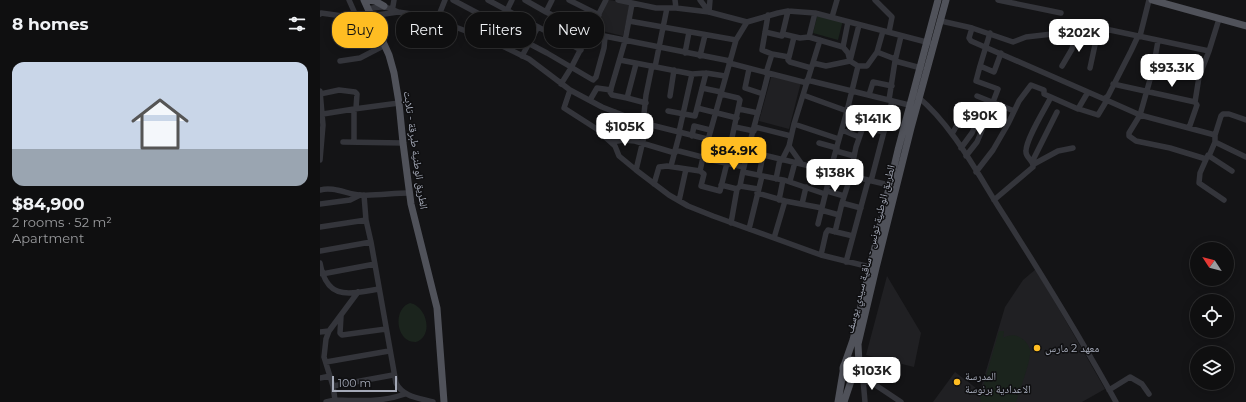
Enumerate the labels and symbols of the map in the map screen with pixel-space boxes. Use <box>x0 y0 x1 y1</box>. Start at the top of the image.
pin: $202K <box>1051 19 1107 53</box>
pin: $93.3K <box>1139 54 1205 88</box>
street label: الطريق الوطنية طبرقة - تلابت <box>401 90 431 210</box>
pin: $90K <box>956 102 1004 136</box>
pin: $141K <box>845 105 901 139</box>
pin: $105K <box>597 113 653 147</box>
pin: $84.9K <box>701 137 767 171</box>
pin: $138K <box>807 159 863 193</box>
street label: الطريق الوطنية تونس - ساقية سيدي يوسف <box>842 163 899 335</box>
north arrow <box>1190 242 1234 286</box>
place label: معهد 2 مارس <box>1045 341 1099 355</box>
marker: معهد 2 مارس <box>1032 343 1042 353</box>
pin: $103K <box>844 357 900 391</box>
place label: المدرسة الاعدادية برنوسة <box>965 369 1031 396</box>
scale bar <box>332 374 397 393</box>
marker: المدرسة الاعدادية برنوسة <box>952 377 962 387</box>

